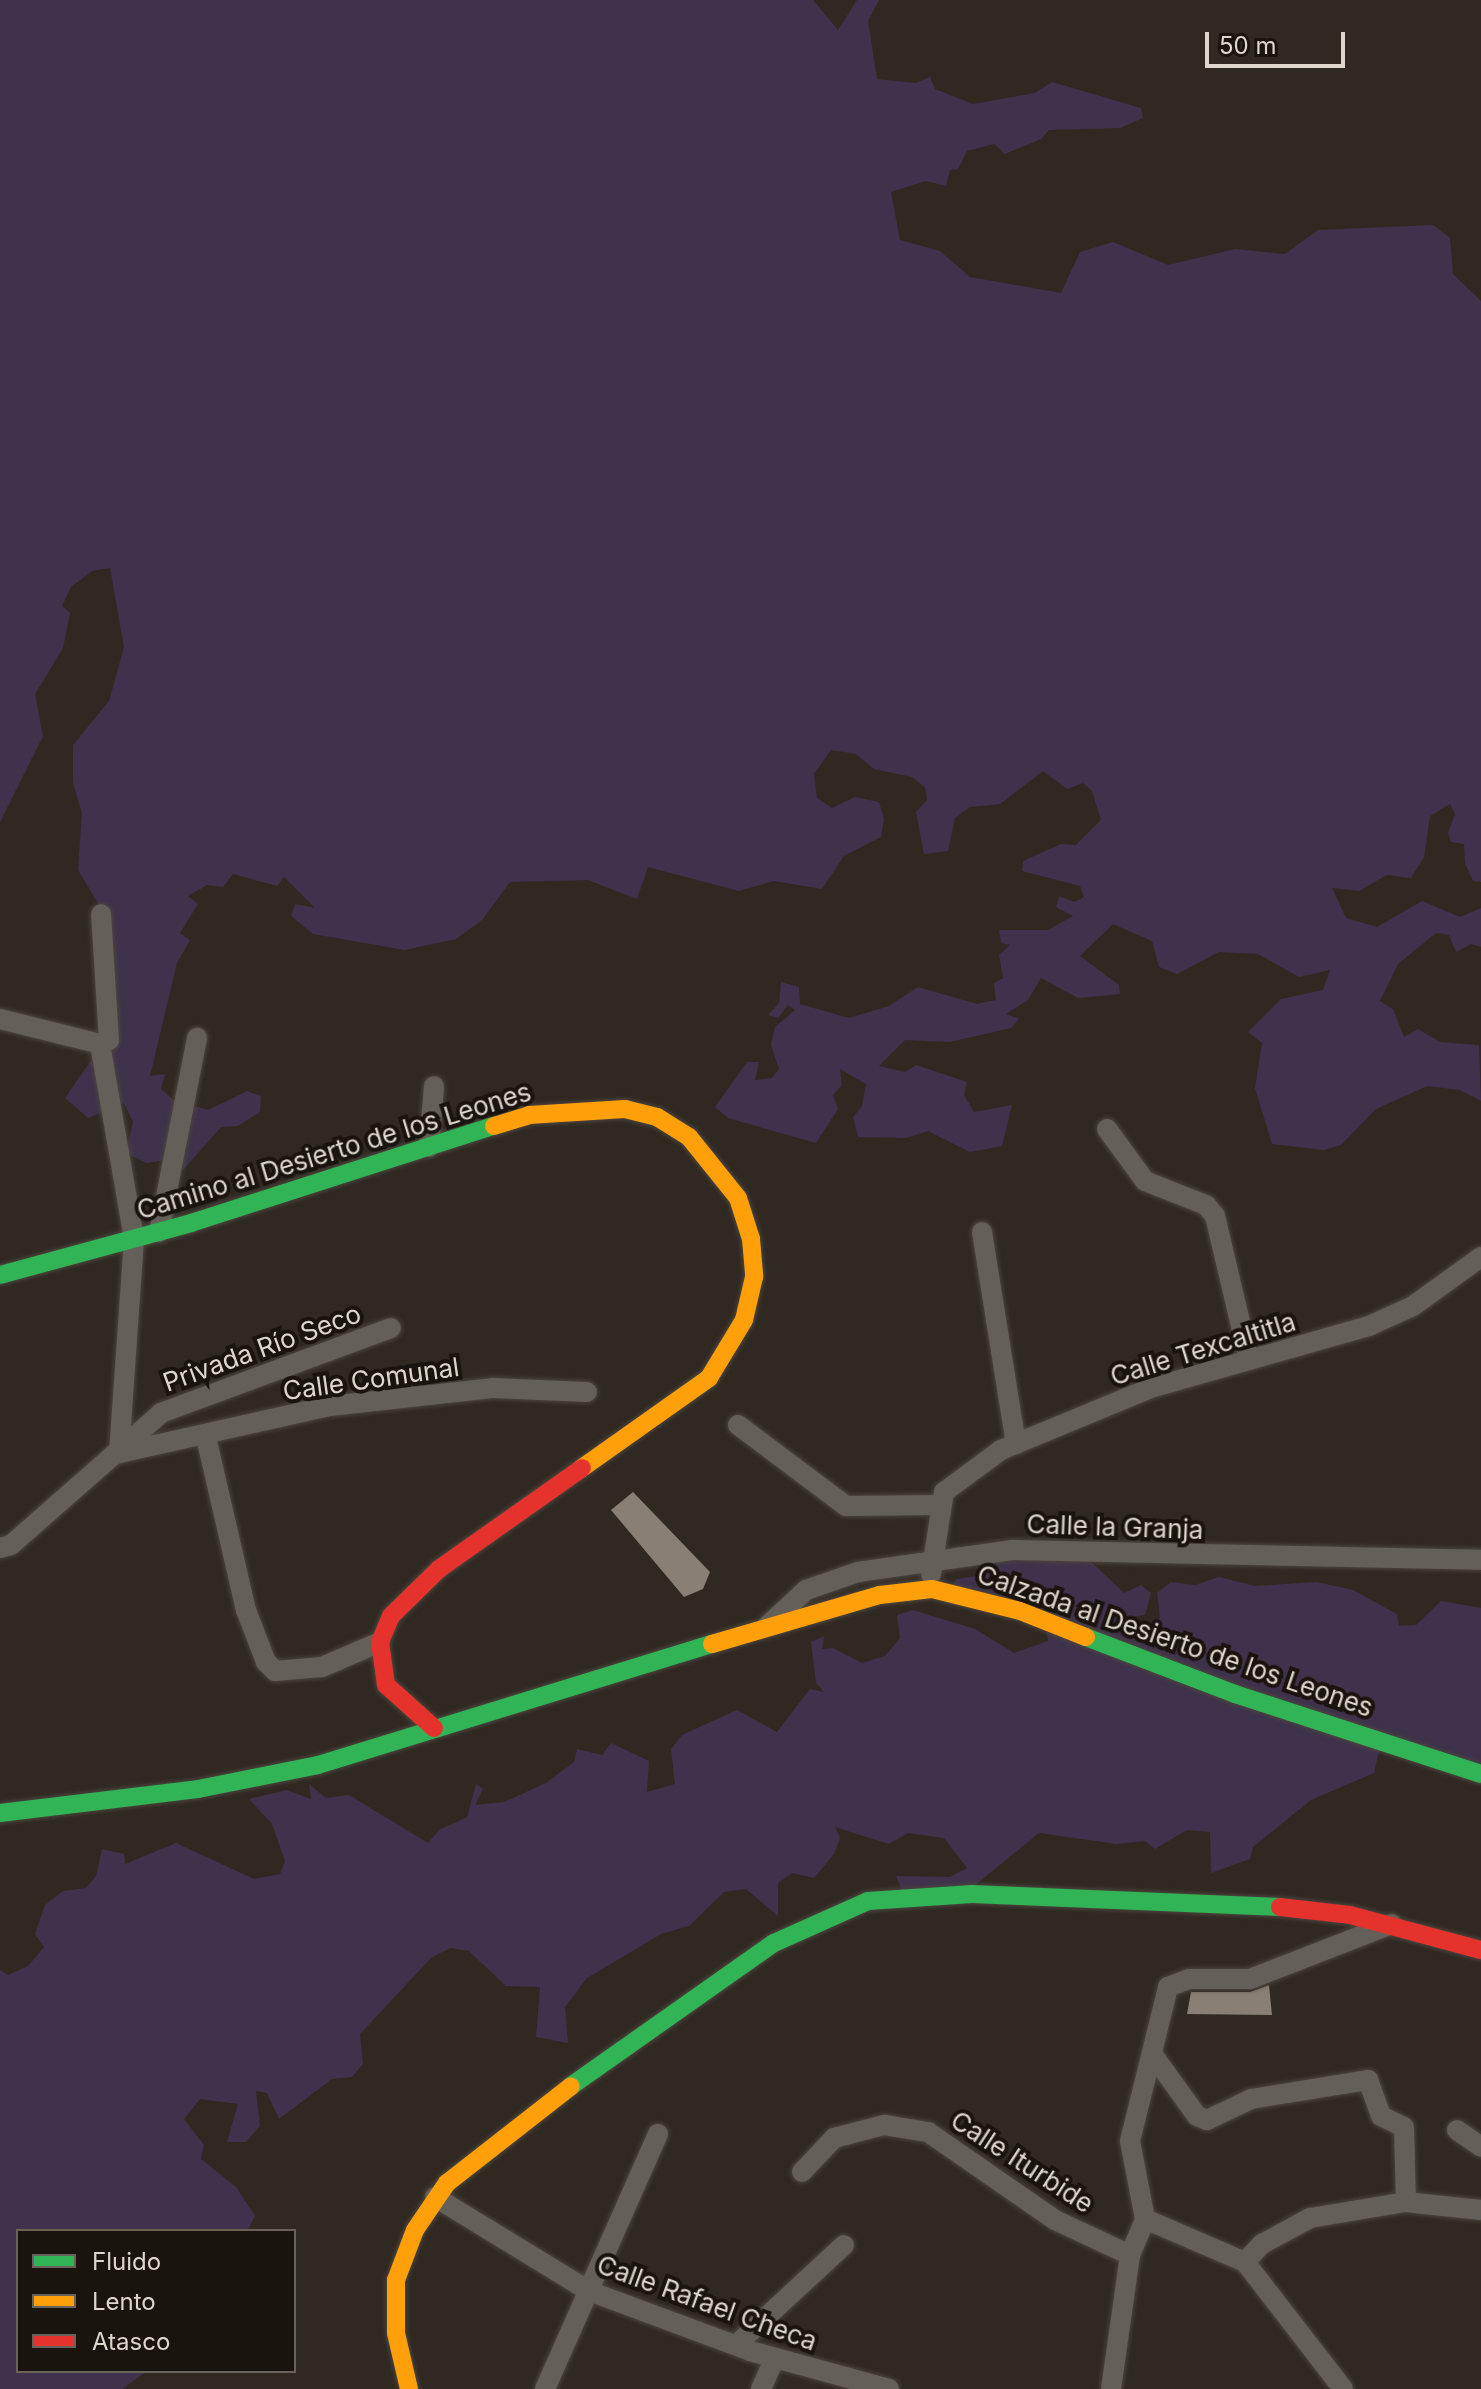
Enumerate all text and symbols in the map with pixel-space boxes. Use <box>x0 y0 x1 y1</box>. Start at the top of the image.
scale bar <box>1209 16 1349 66</box>
text: 50 m <box>1219 31 1277 60</box>
street label: Camino al Desierto de los Leones <box>133 1076 535 1226</box>
street label: Privada Río Seco <box>159 1298 365 1398</box>
street label: Calle Texcaltitla <box>1107 1306 1299 1392</box>
street label: Calle Comunal <box>281 1351 461 1407</box>
street label: Calle la Granja <box>1026 1508 1204 1546</box>
street label: Calzada al Desierto de los Leones <box>973 1558 1377 1724</box>
street label: Calle Iturbide <box>945 2104 1099 2220</box>
legend <box>16 2229 296 2373</box>
text: Fluido <box>92 2247 161 2276</box>
street label: Calle Rafael Checa <box>593 2249 821 2357</box>
text: Lento <box>92 2287 156 2316</box>
text: Atasco <box>92 2327 170 2356</box>

